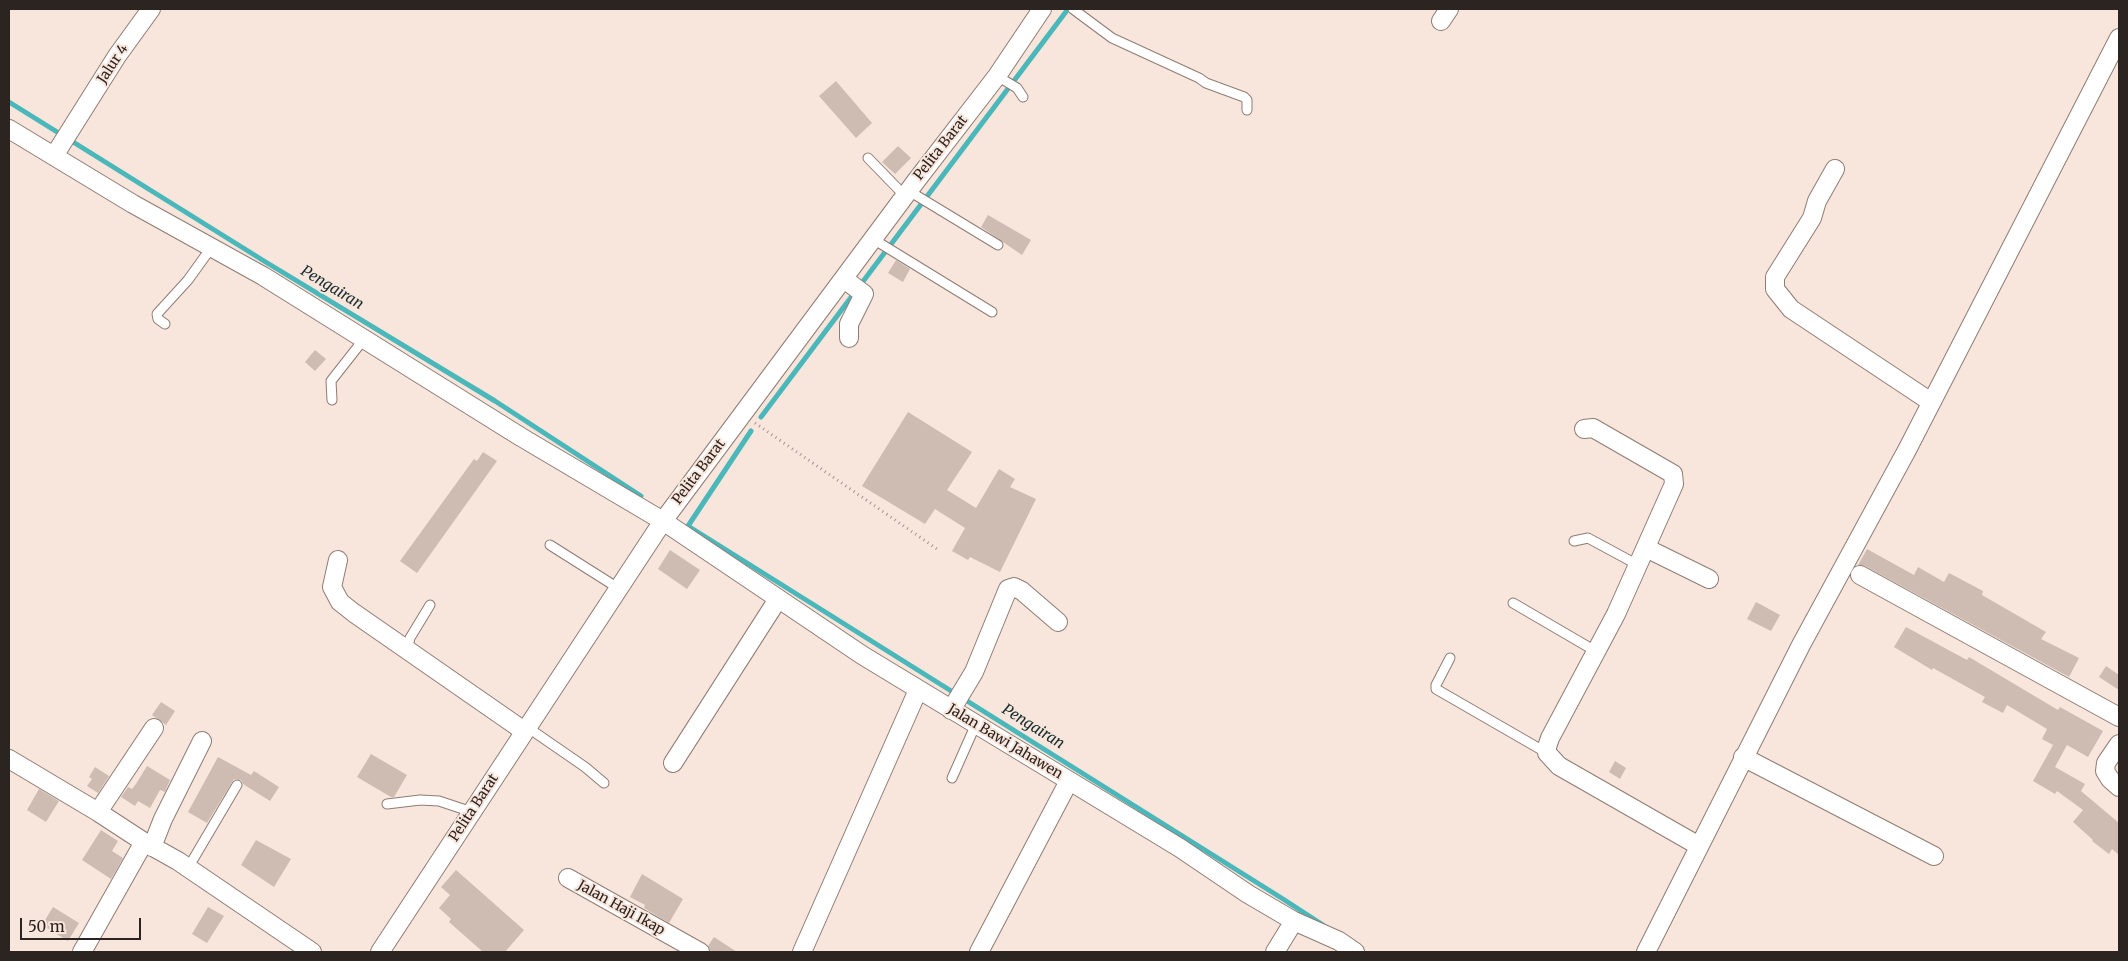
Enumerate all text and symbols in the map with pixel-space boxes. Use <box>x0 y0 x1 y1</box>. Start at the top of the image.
street label: Jalur 4 <box>94 41 132 87</box>
street label: Pelita Barat <box>911 112 971 184</box>
water label: Pengairan <box>297 262 367 314</box>
street label: Pelita Barat <box>669 436 729 508</box>
street label: Jalan Bawi Jahawen <box>944 701 1066 783</box>
water label: Pengairan <box>999 701 1067 753</box>
street label: Pelita Barat <box>446 771 502 845</box>
street label: Jalan Haji Ikap <box>574 877 668 939</box>
scale bar <box>22 908 144 940</box>
text: 50 m <box>28 917 65 936</box>

